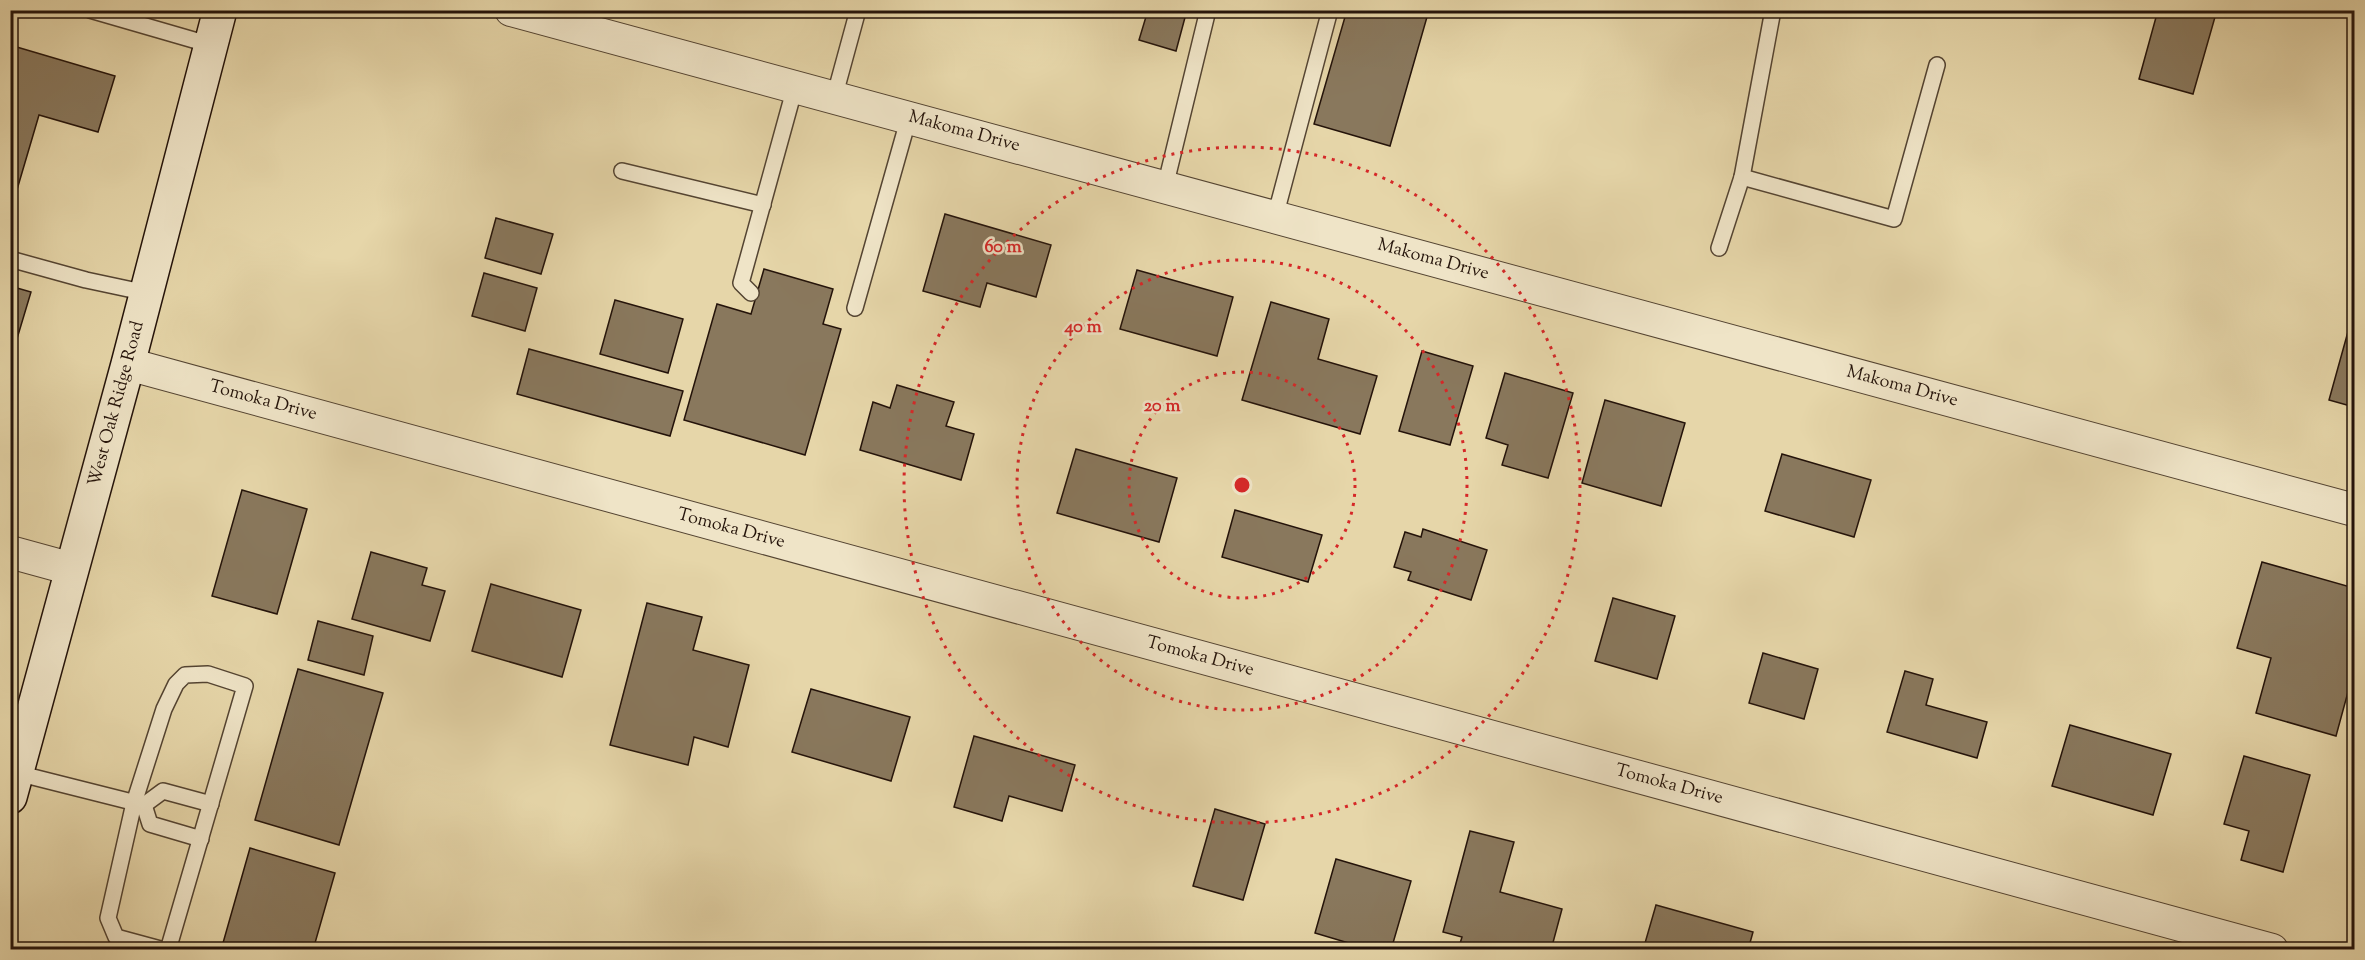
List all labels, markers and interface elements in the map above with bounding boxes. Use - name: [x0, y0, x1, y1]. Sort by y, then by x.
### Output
- street label: Makoma Drive: [905, 105, 1023, 159]
- street label: Makoma Drive: [1374, 233, 1492, 287]
- text: 60 m: [984, 235, 1022, 261]
- text: 40 m: [1063, 315, 1102, 341]
- street label: West Oak Ridge Road: [82, 318, 152, 490]
- street label: Makoma Drive: [1843, 360, 1961, 414]
- street label: Tomoka Drive: [206, 374, 320, 428]
- text: 20 m: [1144, 394, 1180, 420]
- centre of rings: [1232, 475, 1252, 495]
- street label: Tomoka Drive: [674, 502, 788, 556]
- street label: Tomoka Drive: [1143, 630, 1257, 684]
- street label: Tomoka Drive: [1612, 758, 1726, 812]

